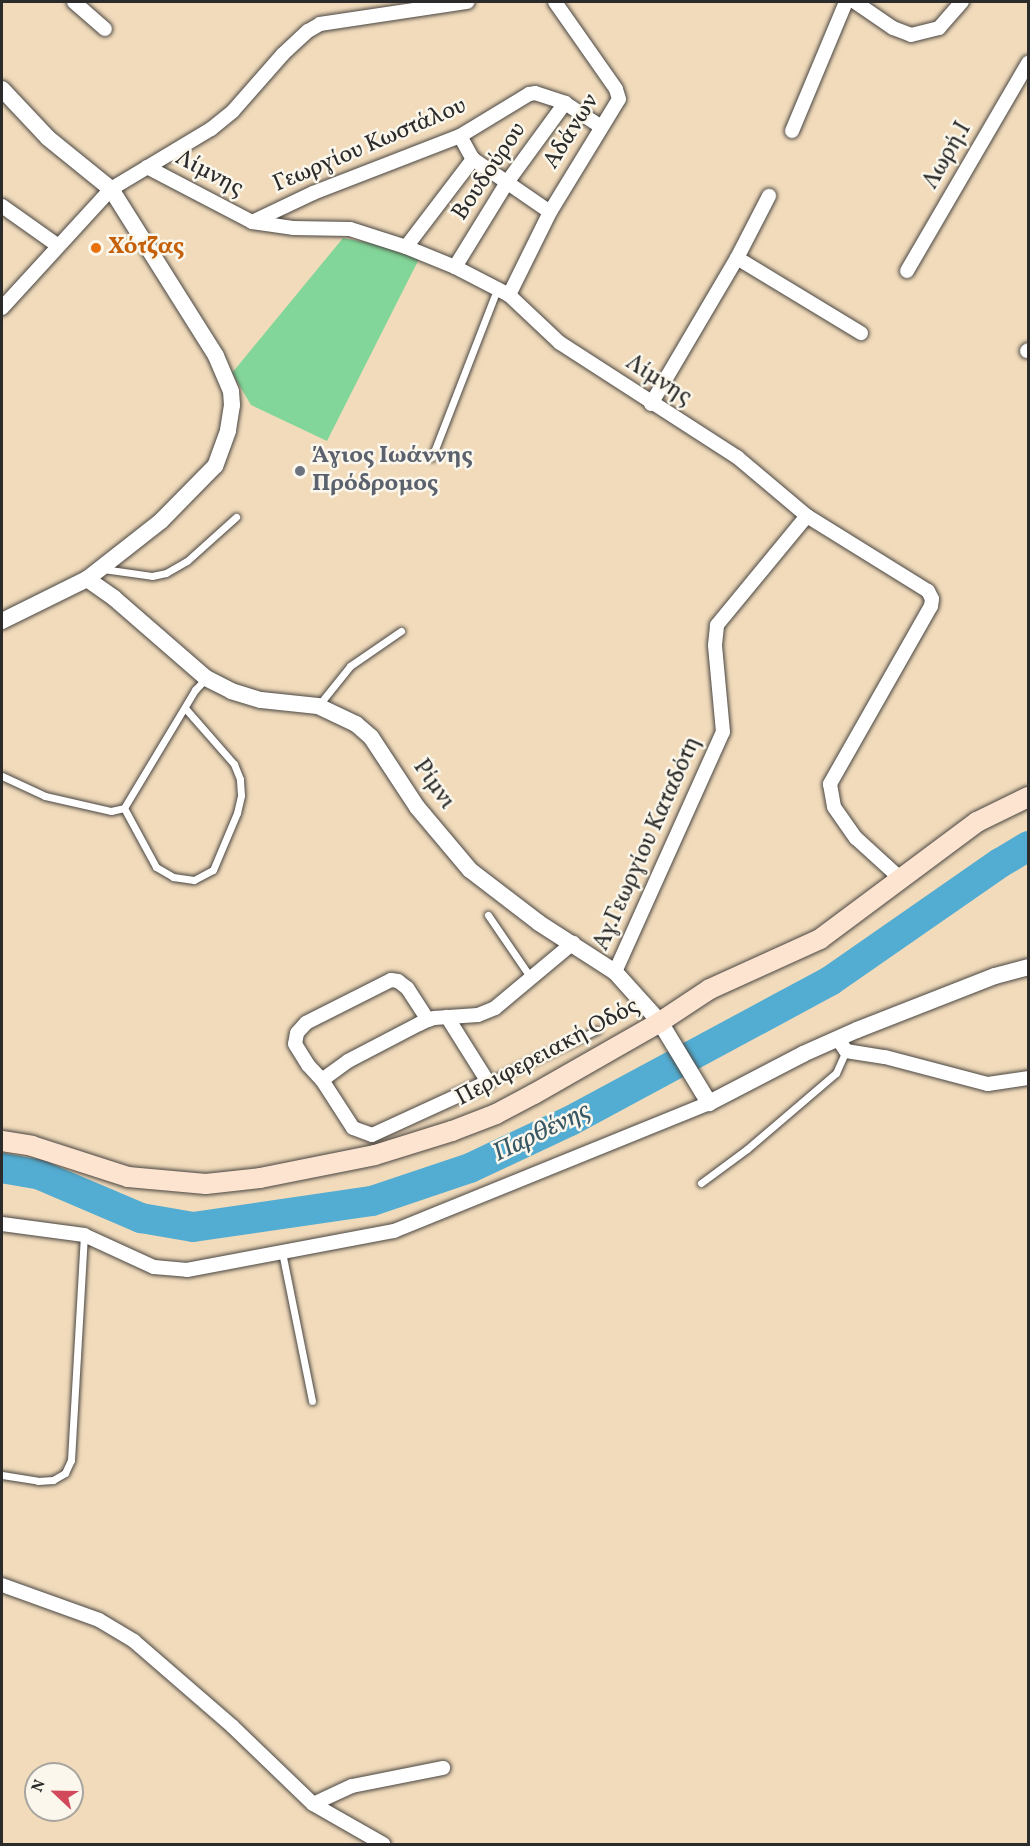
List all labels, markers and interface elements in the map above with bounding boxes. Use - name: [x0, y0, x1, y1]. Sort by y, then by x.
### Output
- street label: Αδάνων: [538, 89, 606, 175]
- street label: Γεωργίου Κωστάλου: [269, 92, 471, 200]
- street label: Βουδούρου: [447, 117, 533, 227]
- street label: Λωρή.Ι: [917, 117, 979, 195]
- street label: Λίμνης: [170, 144, 248, 204]
- place label: Χότζας: [108, 234, 184, 262]
- marker: Χότζας: [89, 241, 103, 255]
- street label: Λίμνης: [620, 349, 696, 413]
- place label: Άγιος Ιωάννης Πρόδρομος: [312, 443, 473, 499]
- marker: Άγιος Ιωάννης Πρόδρομος: [293, 464, 307, 478]
- street label: Αγ.Γεωργίου Καταδότη: [588, 733, 708, 955]
- street label: Ρίμνι: [406, 754, 460, 816]
- street label: Περιφερειακή Οδός: [451, 993, 645, 1113]
- water label: Παρθένης: [488, 1096, 596, 1170]
- north arrow: [24, 1762, 84, 1822]
- text: N: [27, 1776, 52, 1796]

